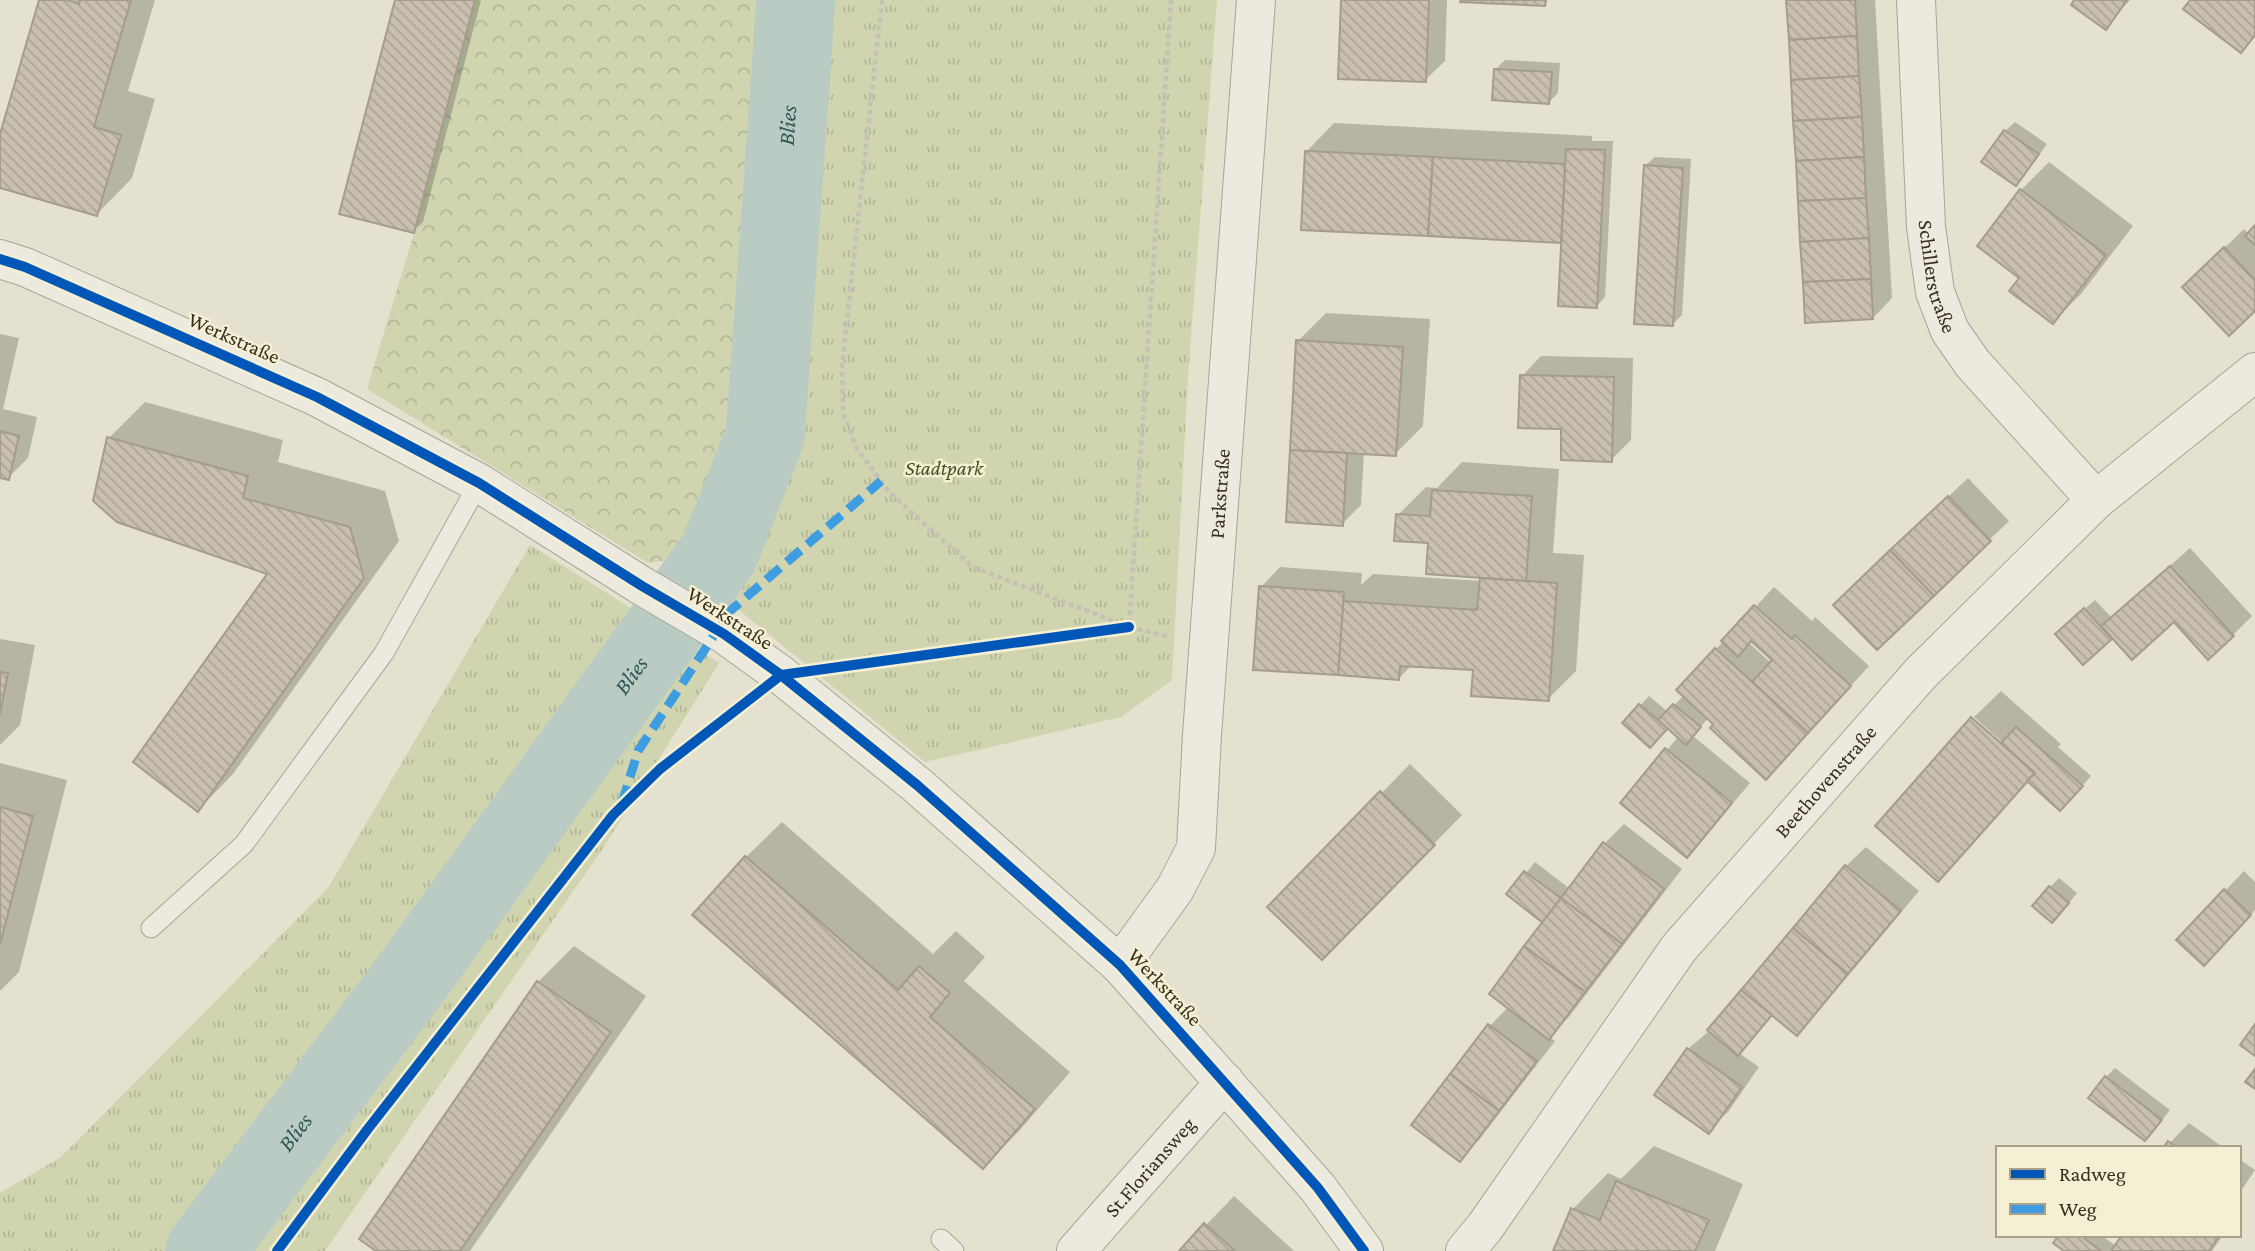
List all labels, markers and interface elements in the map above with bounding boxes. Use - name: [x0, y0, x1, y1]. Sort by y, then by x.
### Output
- water label: Blies: [773, 103, 802, 146]
- street label: Schillerstraße: [1914, 219, 1962, 336]
- street label: Werkstraße: [184, 307, 284, 369]
- street label: Parkstraße: [1204, 448, 1235, 540]
- park label: Stadtpark: [905, 456, 984, 480]
- street label: Werkstraße: [682, 581, 778, 655]
- water label: Blies: [608, 651, 653, 699]
- street label: Beethovenstraße: [1770, 720, 1881, 842]
- street label: Werkstraße: [1123, 943, 1207, 1031]
- water label: Blies: [272, 1108, 318, 1156]
- street label: St.Floriansweg: [1100, 1112, 1200, 1222]
- legend: [1996, 1146, 2241, 1237]
- text: Radweg: [2059, 1162, 2126, 1186]
- text: Weg: [2059, 1197, 2097, 1221]

